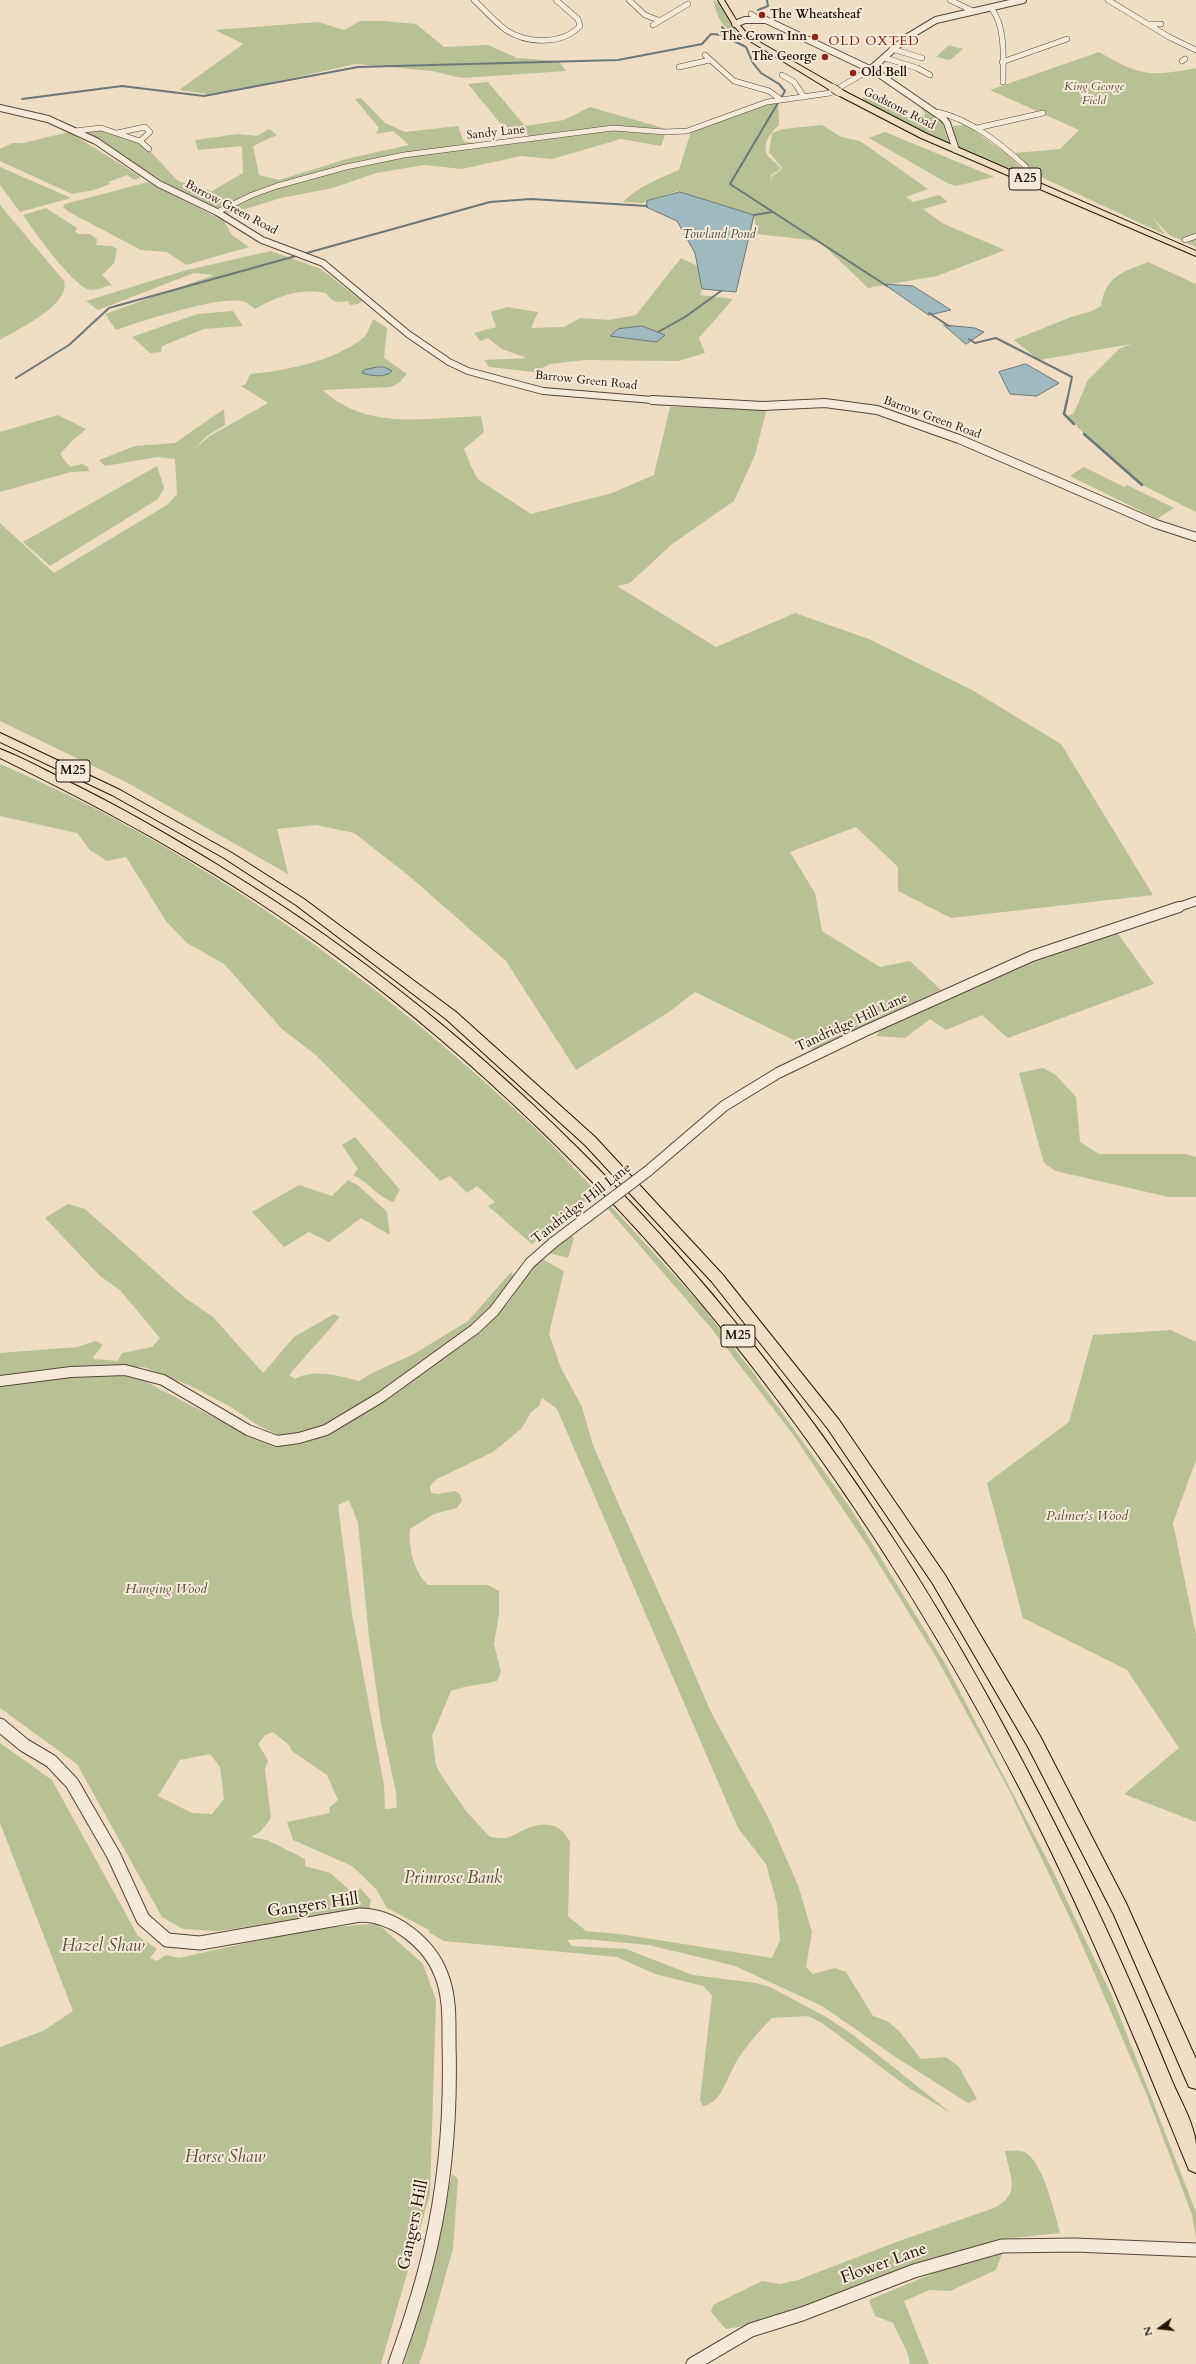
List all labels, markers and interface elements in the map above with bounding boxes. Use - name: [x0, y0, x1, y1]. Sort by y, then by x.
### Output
- place label: The Wheatsheaf: [770, 8, 860, 22]
- marker: The Wheatsheaf: [757, 10, 767, 20]
- place label: The Crown Inn: [720, 30, 807, 44]
- marker: The Crown Inn: [810, 32, 820, 42]
- district label: OLD OXTED: [828, 34, 920, 50]
- place label: The George: [751, 50, 817, 64]
- marker: The George: [820, 52, 830, 62]
- place label: Old Bell: [861, 66, 907, 80]
- marker: Old Bell: [848, 68, 858, 78]
- park label: King George Field: [1064, 80, 1124, 108]
- street label: Godstone Road: [861, 85, 937, 133]
- street label: Sandy Lane: [466, 123, 526, 143]
- road number: A25: [1009, 168, 1041, 190]
- street label: Barrow Green Road: [182, 178, 280, 238]
- water label: Towland Pond: [682, 227, 756, 243]
- street label: Barrow Green Road: [534, 368, 638, 394]
- street label: Barrow Green Road: [881, 394, 983, 442]
- road number: M25: [56, 760, 90, 782]
- street label: Tandridge Hill Lane: [793, 990, 911, 1056]
- street label: Tandridge Hill Lane: [529, 1160, 635, 1248]
- road number: M25: [721, 1325, 755, 1347]
- park label: Palmer's Wood: [1046, 1509, 1128, 1525]
- park label: Hanging Wood: [125, 1582, 207, 1598]
- park label: Primrose Bank: [404, 1869, 502, 1889]
- street label: Gangers Hill: [266, 1890, 360, 1922]
- park label: Hazel Shaw: [61, 1937, 145, 1957]
- park label: Horse Shaw: [185, 2148, 265, 2168]
- street label: Gangers Hill: [394, 2178, 434, 2272]
- street label: Flower Lane: [838, 2239, 930, 2289]
- north arrow: [1140, 2308, 1180, 2348]
- text: N: [1139, 2325, 1156, 2338]

